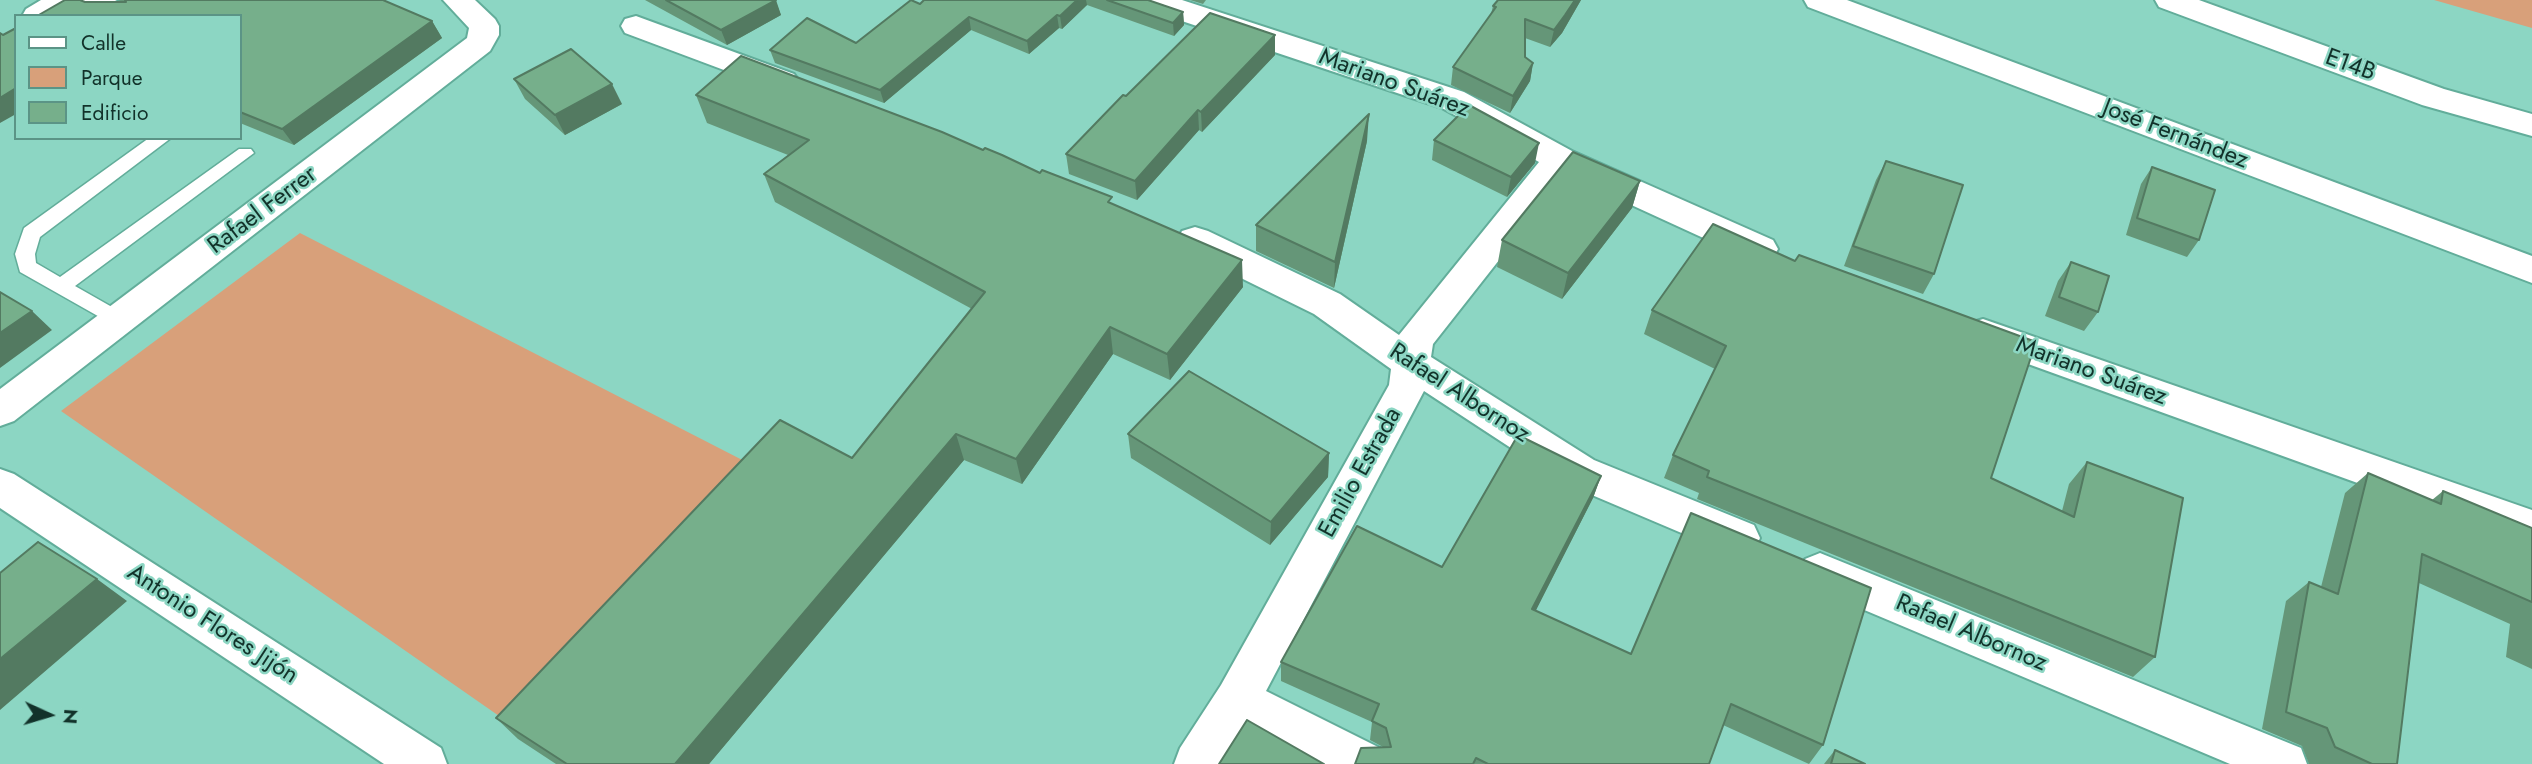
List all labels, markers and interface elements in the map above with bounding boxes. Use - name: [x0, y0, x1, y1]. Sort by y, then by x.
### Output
- legend: [14, 14, 242, 140]
- text: Calle: [81, 28, 126, 58]
- street label: Mariano Suárez: [1315, 43, 1473, 125]
- street label: E14B: [2321, 44, 2379, 88]
- text: Parque: [81, 63, 143, 93]
- street label: José Fernández: [2098, 94, 2252, 176]
- text: Edificio: [81, 98, 148, 128]
- street label: Rafael Ferrer: [203, 161, 323, 261]
- street label: Mariano Suárez: [2012, 331, 2170, 413]
- street label: Rafael Albornoz: [1384, 338, 1534, 450]
- street label: Emilio Estrada: [1314, 403, 1408, 543]
- street label: Antonio Flores Jijón: [121, 559, 303, 691]
- street label: Rafael Albornoz: [1891, 589, 2051, 679]
- north arrow: [14, 680, 84, 750]
- text: N: [56, 708, 84, 725]

